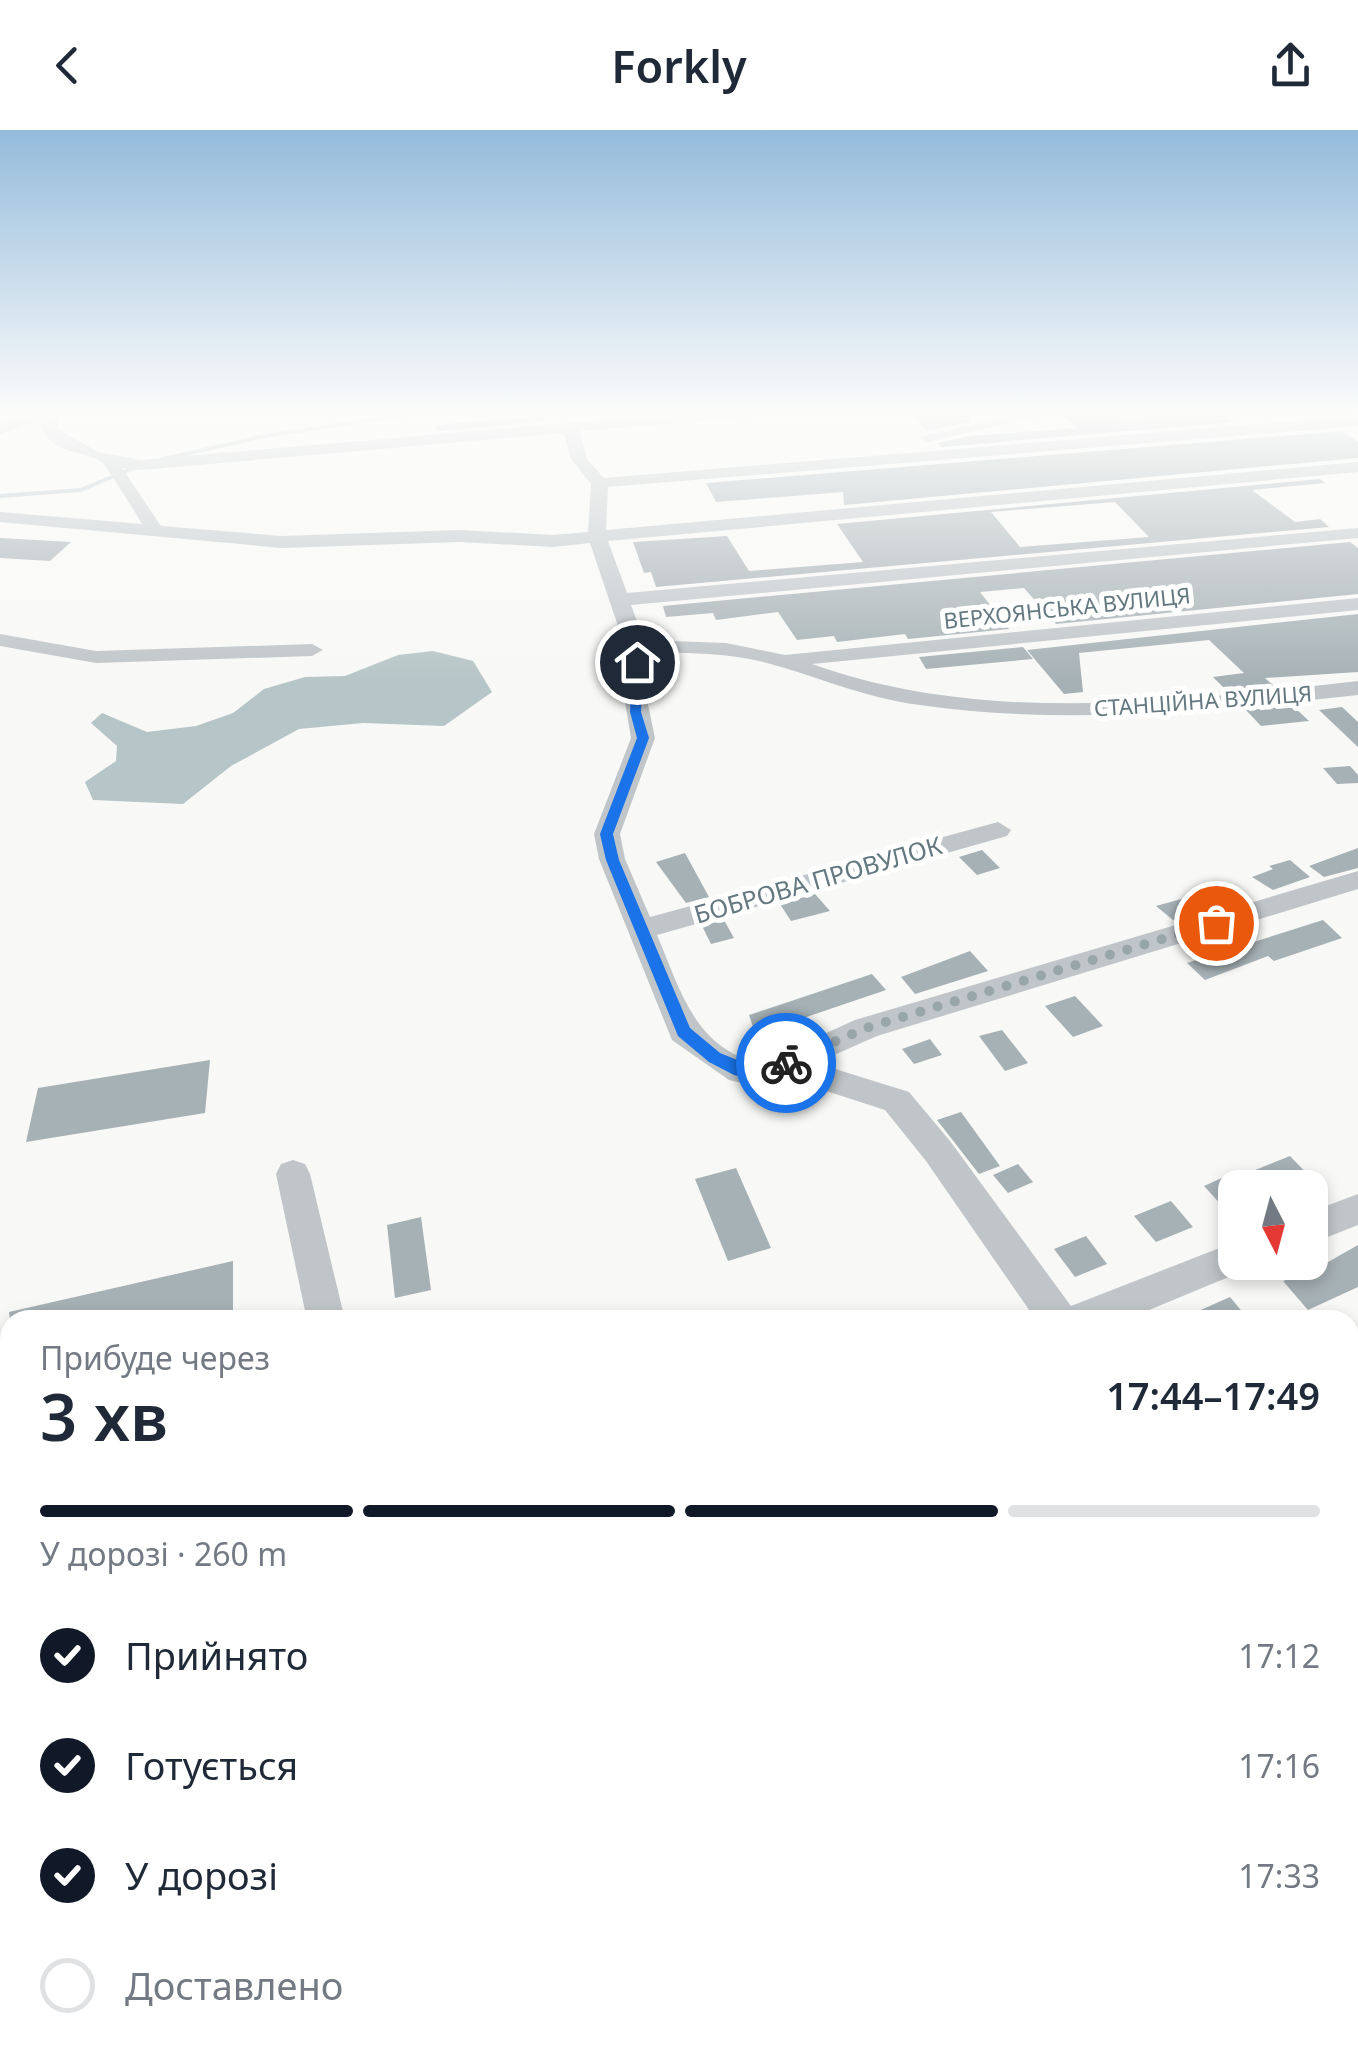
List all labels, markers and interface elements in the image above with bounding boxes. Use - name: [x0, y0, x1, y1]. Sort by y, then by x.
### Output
- text: Forkly: [611, 35, 747, 96]
- icon: back: [40, 38, 95, 93]
- icon: share: [1263, 38, 1318, 93]
- street label: ВЕРХОЯНСЬКА ВУЛИЦЯ: [942, 579, 1192, 635]
- pin: [595, 620, 680, 705]
- icon: home: [610, 635, 665, 690]
- street label: СТАНЦІЙНА ВУЛИЦЯ: [1093, 677, 1313, 723]
- street label: БОБРОВА ПРОВУЛОК: [690, 827, 946, 931]
- pin: [1174, 881, 1259, 966]
- icon: bag: [1189, 896, 1244, 951]
- courier: [736, 1013, 836, 1113]
- icon: bike: [759, 1036, 814, 1091]
- north arrow: [1218, 1170, 1328, 1280]
- map controls: [1218, 1170, 1328, 1280]
- text: Прибуде через: [40, 1336, 270, 1379]
- text: 17:44–17:49: [1106, 1369, 1320, 1421]
- text: 3 хв: [40, 1372, 168, 1460]
- text: У дорозі · 260 m: [40, 1532, 287, 1575]
- icon: check: [40, 1628, 95, 1683]
- text: Прийнято: [125, 1629, 308, 1681]
- text: 17:12: [1238, 1634, 1320, 1677]
- icon: check: [40, 1738, 95, 1793]
- text: Готується: [125, 1739, 298, 1791]
- text: 17:16: [1238, 1744, 1320, 1787]
- icon: check: [40, 1848, 95, 1903]
- text: У дорозі: [125, 1849, 278, 1901]
- text: 17:33: [1238, 1854, 1320, 1897]
- text: Доставлено: [125, 1959, 343, 2011]

